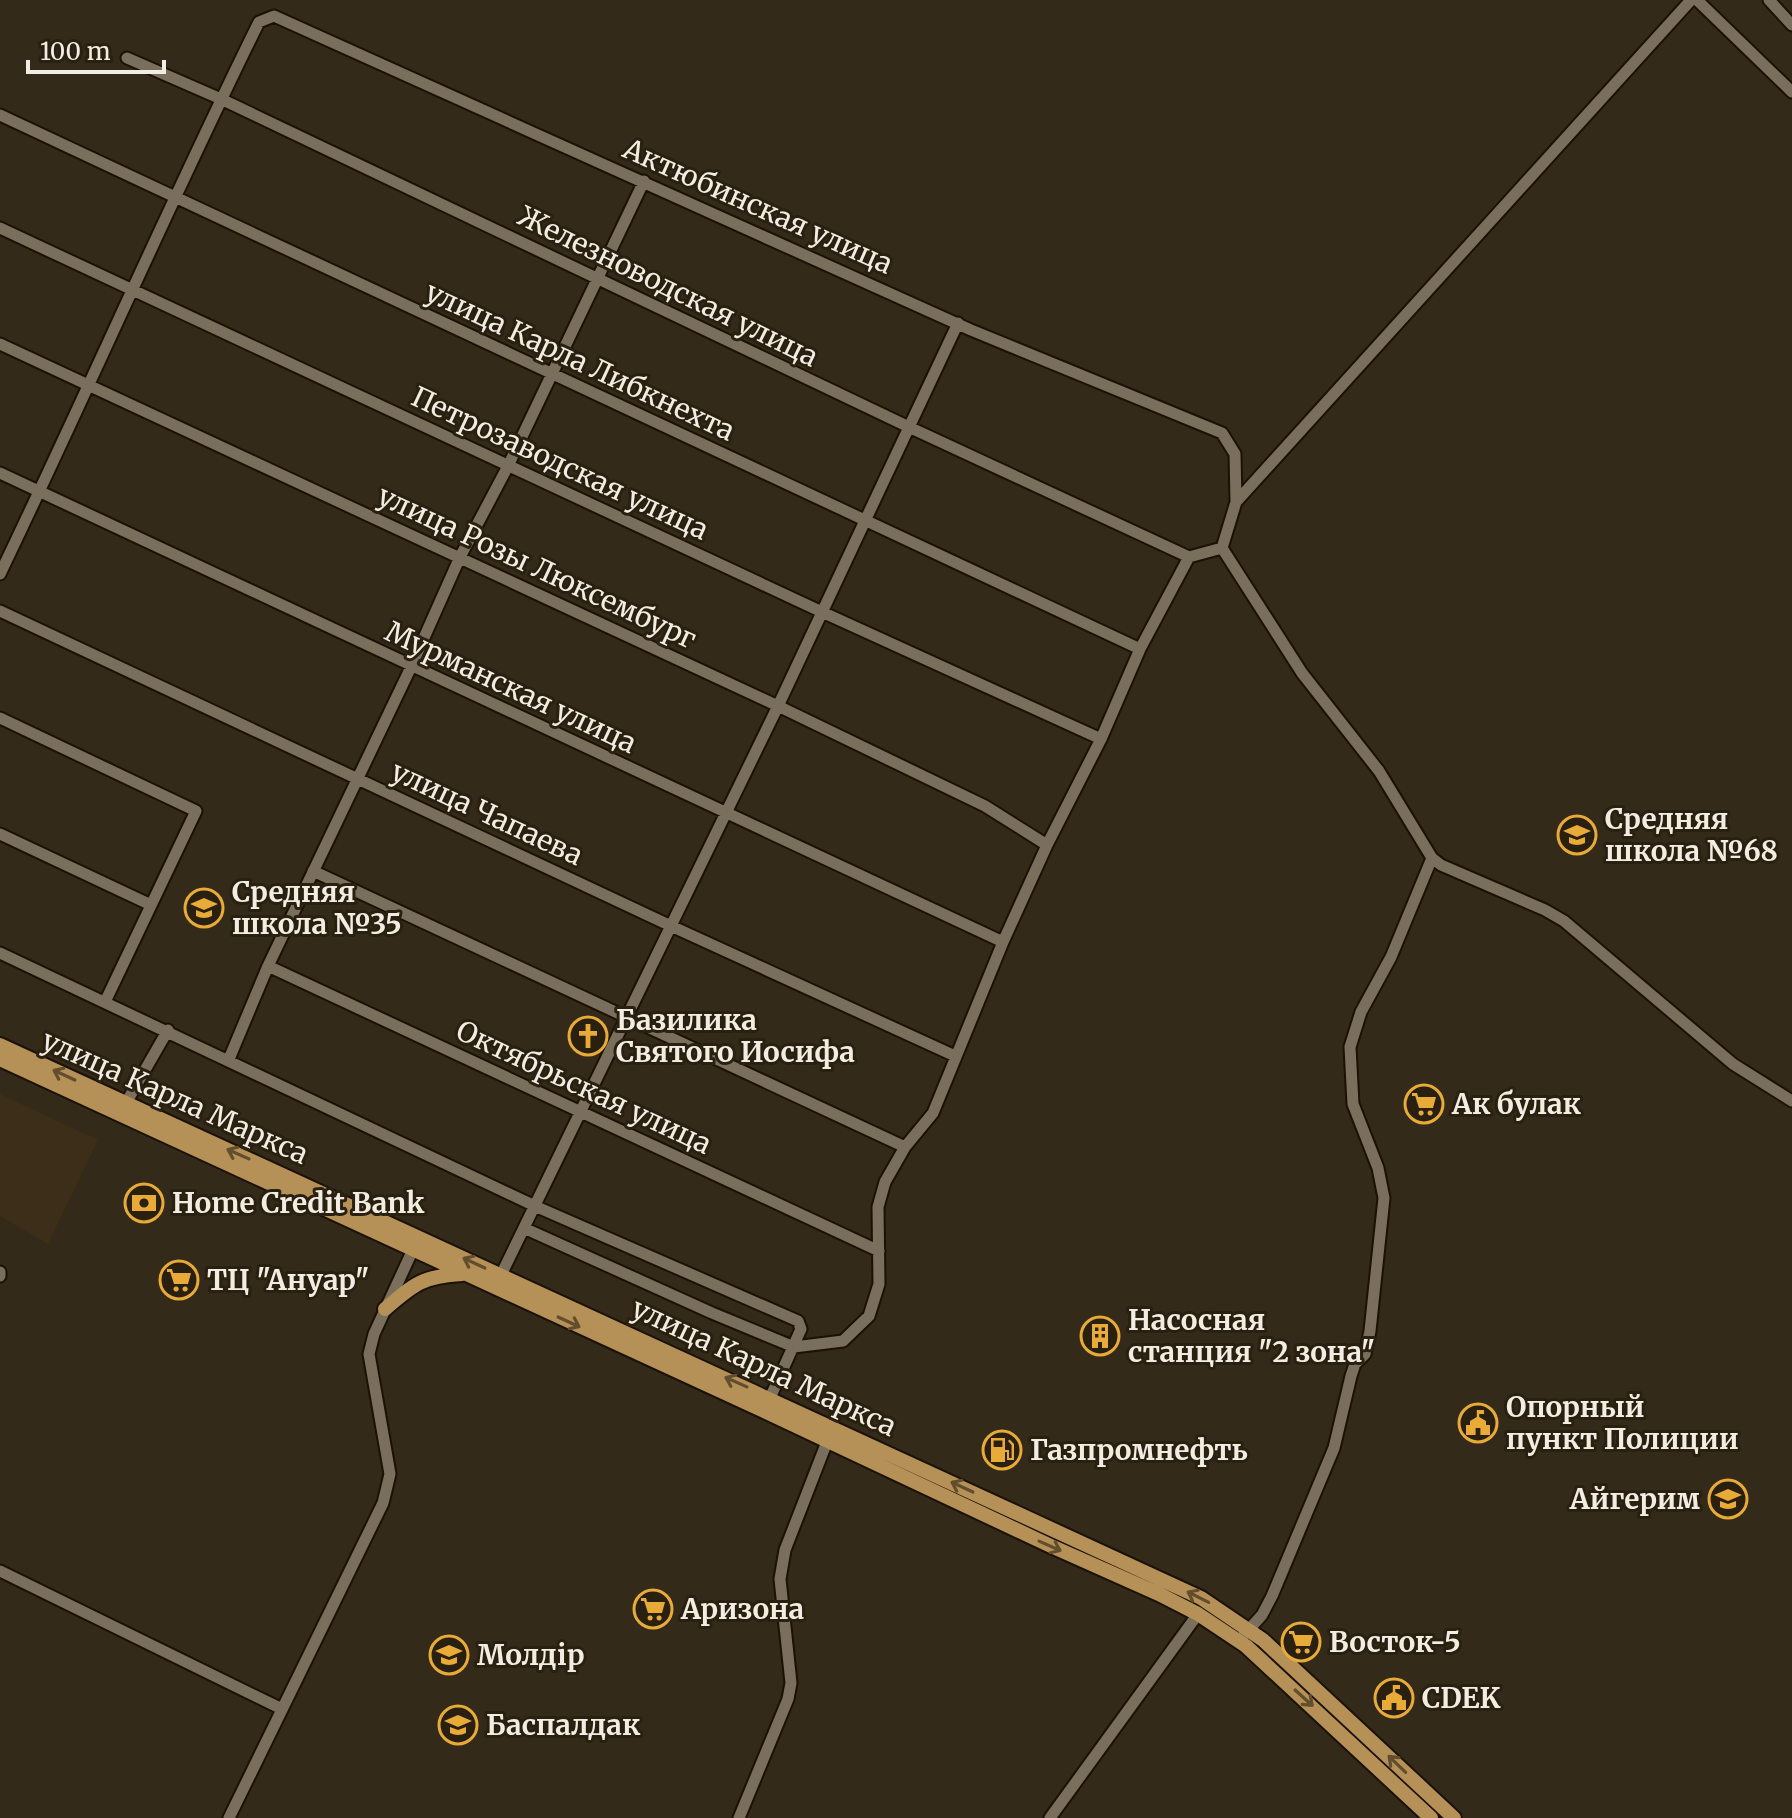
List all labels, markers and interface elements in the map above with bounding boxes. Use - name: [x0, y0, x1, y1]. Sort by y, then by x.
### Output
- scale bar: [28, 24, 164, 74]
- text: 100 m: [40, 36, 111, 67]
- street label: Актюбинская улица: [617, 130, 898, 282]
- street label: Железноводская улица: [512, 198, 824, 374]
- street label: улица Карла Либкнехта: [420, 273, 740, 449]
- street label: Петрозаводская улица: [406, 378, 714, 548]
- street label: улица Розы Люксембург: [372, 477, 702, 657]
- street label: Мурманская улица: [380, 613, 642, 761]
- street label: улица Чапаева: [385, 753, 589, 873]
- place label: Средняя школа №68: [1605, 801, 1778, 869]
- school or university icon: Средняя школа №68: [1556, 814, 1598, 856]
- place label: Средняя школа №35: [232, 874, 402, 942]
- school or university icon: Средняя школа №35: [183, 887, 225, 929]
- place label: Базилика Святого Иосифа: [616, 1002, 855, 1070]
- street label: Октябрьская улица: [451, 1012, 717, 1162]
- church icon: Базилика Святого Иосифа: [567, 1015, 609, 1057]
- street label: улица Карла Маркса: [36, 1022, 314, 1172]
- one-way arrow: [52, 1067, 76, 1082]
- supermarket icon: Ак булак: [1403, 1083, 1445, 1125]
- place label: Ак булак: [1451, 1086, 1582, 1122]
- one-way arrow: [226, 1146, 250, 1161]
- bank icon: Home Credit Bank: [123, 1182, 165, 1224]
- place label: Home Credit Bank: [172, 1185, 425, 1221]
- one-way arrow: [463, 1255, 487, 1270]
- supermarket icon: ТЦ "Ануар": [158, 1259, 200, 1301]
- place label: ТЦ "Ануар": [207, 1262, 369, 1298]
- street label: улица Карла Маркса: [626, 1290, 902, 1444]
- place label: Насосная станция "2 зона": [1128, 1302, 1375, 1370]
- one-way arrow: [556, 1315, 580, 1330]
- building icon: Насосная станция "2 зона": [1079, 1315, 1121, 1357]
- one-way arrow: [724, 1374, 748, 1389]
- place label: Опорный пункт Полиции: [1506, 1389, 1739, 1457]
- public building icon: Опорный пункт Полиции: [1457, 1402, 1499, 1444]
- fuel station icon: Газпромнефть: [981, 1429, 1023, 1471]
- place label: Газпромнефть: [1030, 1432, 1248, 1468]
- school or university icon: Айгерим: [1707, 1478, 1749, 1520]
- one-way arrow: [951, 1479, 975, 1494]
- place label: Айгерим: [1569, 1481, 1701, 1517]
- one-way arrow: [1037, 1539, 1061, 1554]
- supermarket icon: Аризона: [632, 1588, 674, 1630]
- one-way arrow: [1186, 1589, 1210, 1605]
- place label: Аризона: [680, 1591, 805, 1627]
- supermarket icon: Восток-5: [1280, 1621, 1322, 1663]
- place label: Восток-5: [1329, 1624, 1461, 1660]
- school or university icon: Молдiр: [428, 1634, 470, 1676]
- place label: Молдiр: [477, 1637, 585, 1673]
- public building icon: CDEK: [1373, 1677, 1415, 1719]
- place label: CDEK: [1422, 1680, 1500, 1716]
- one-way arrow: [1293, 1689, 1313, 1707]
- school or university icon: Баспалдак: [437, 1704, 479, 1746]
- place label: Баспалдак: [486, 1707, 641, 1743]
- one-way arrow: [1388, 1755, 1407, 1774]

